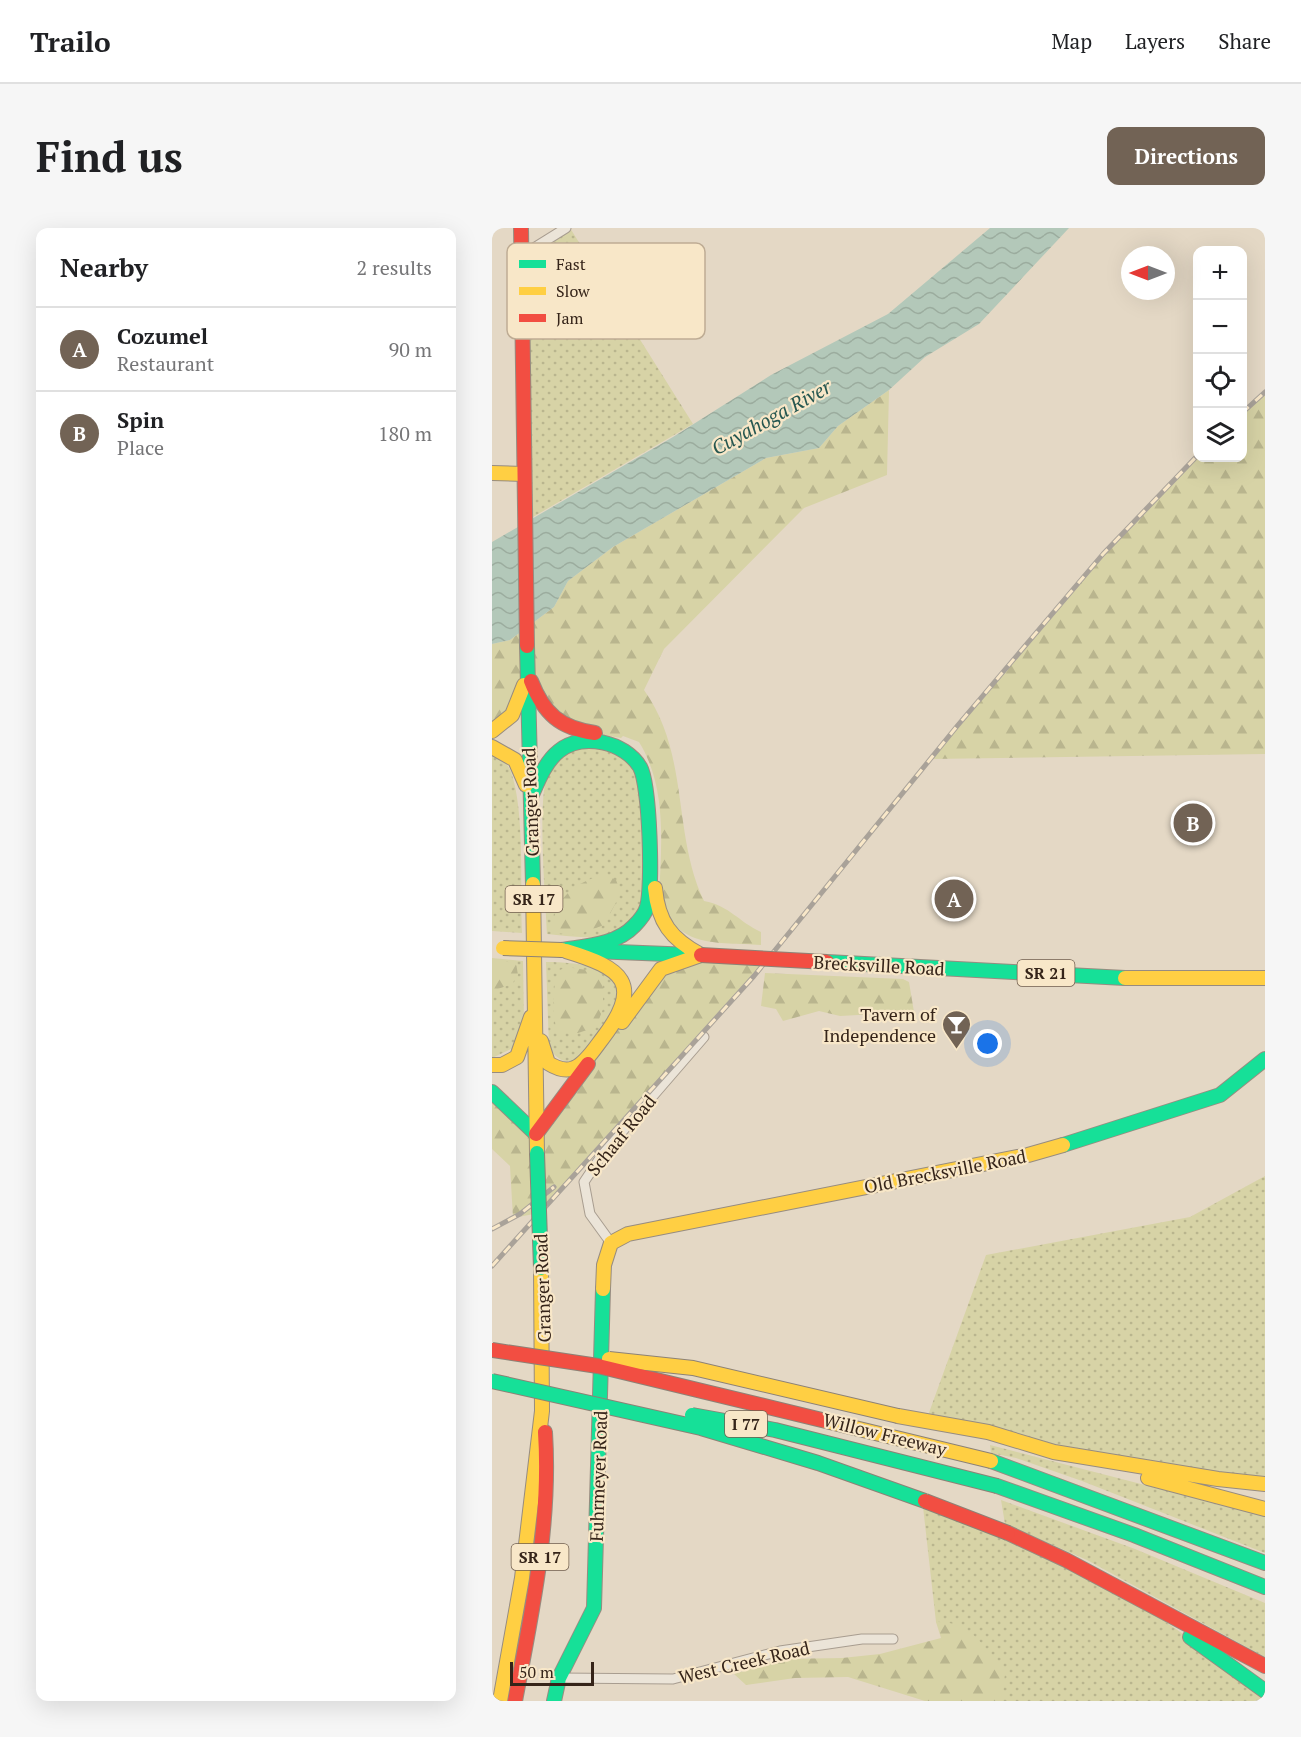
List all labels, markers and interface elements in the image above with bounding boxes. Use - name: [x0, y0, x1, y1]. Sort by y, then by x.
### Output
- text: Trailo: [30, 23, 111, 60]
- text: Map: [1051, 27, 1092, 55]
- text: Layers: [1125, 27, 1185, 55]
- text: Share: [1218, 27, 1271, 55]
- button: Directions: [1107, 127, 1265, 185]
- text: Find us: [36, 128, 183, 184]
- legend: [507, 243, 705, 339]
- north arrow: [1121, 246, 1175, 300]
- map controls: [1193, 246, 1247, 462]
- button: +: [1193, 246, 1247, 300]
- text: Nearby: [60, 250, 148, 284]
- text: Fast: [556, 253, 586, 275]
- text: 2 results: [357, 254, 432, 281]
- text: Slow: [556, 280, 590, 302]
- button: −: [1193, 300, 1247, 354]
- text: Jam: [556, 307, 584, 329]
- text: Cozumel: [117, 321, 208, 350]
- text: A: [72, 336, 87, 363]
- text: 90 m: [389, 336, 432, 363]
- text: Restaurant: [117, 350, 214, 377]
- button: locate: [1193, 354, 1247, 408]
- water label: Cuyahoga River: [706, 372, 837, 461]
- text: Spin: [117, 405, 164, 434]
- button: layers: [1193, 408, 1247, 462]
- text: B: [73, 420, 86, 447]
- text: 180 m: [378, 420, 432, 447]
- text: Place: [117, 434, 164, 461]
- street label: Granger Road: [516, 747, 544, 857]
- pin: B: [1174, 800, 1212, 846]
- pin: A: [934, 876, 974, 922]
- road number: SR 17: [506, 886, 562, 912]
- street label: Brecksville Road: [813, 950, 945, 980]
- road number: SR 21: [1018, 960, 1074, 986]
- place label: Tavern of Independence: [823, 1002, 938, 1047]
- bar icon: Tavern of Independence: [941, 1008, 973, 1050]
- your location: [973, 1029, 1002, 1058]
- street label: Schaaf Road: [581, 1090, 661, 1180]
- street label: Old Brecksville Road: [862, 1144, 1028, 1198]
- street label: Granger Road: [528, 1233, 556, 1343]
- street label: Willow Freeway: [821, 1407, 950, 1461]
- street label: Fuhrmeyer Road: [584, 1410, 612, 1542]
- road number: I 77: [725, 1411, 767, 1437]
- road number: SR 17: [512, 1544, 568, 1570]
- street label: West Creek Road: [676, 1635, 812, 1689]
- scale bar: [510, 1659, 594, 1686]
- text: 50 m: [519, 1661, 554, 1683]

